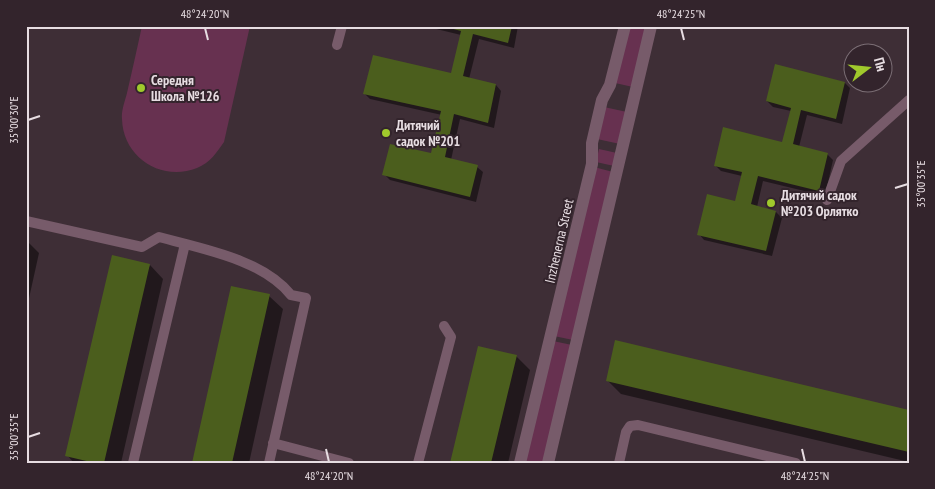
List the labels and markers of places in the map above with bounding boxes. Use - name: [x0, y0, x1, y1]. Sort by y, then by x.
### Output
- place label: Середня Школа №126: [151, 71, 220, 105]
- marker: Середня Школа №126: [135, 82, 147, 94]
- place label: Дитячий садок №201: [396, 116, 460, 150]
- marker: Дитячий садок №201: [380, 127, 392, 139]
- place label: Дитячий садок №203 Орлятко: [781, 186, 858, 220]
- marker: Дитячий садок №203 Орлятко: [765, 197, 777, 209]

